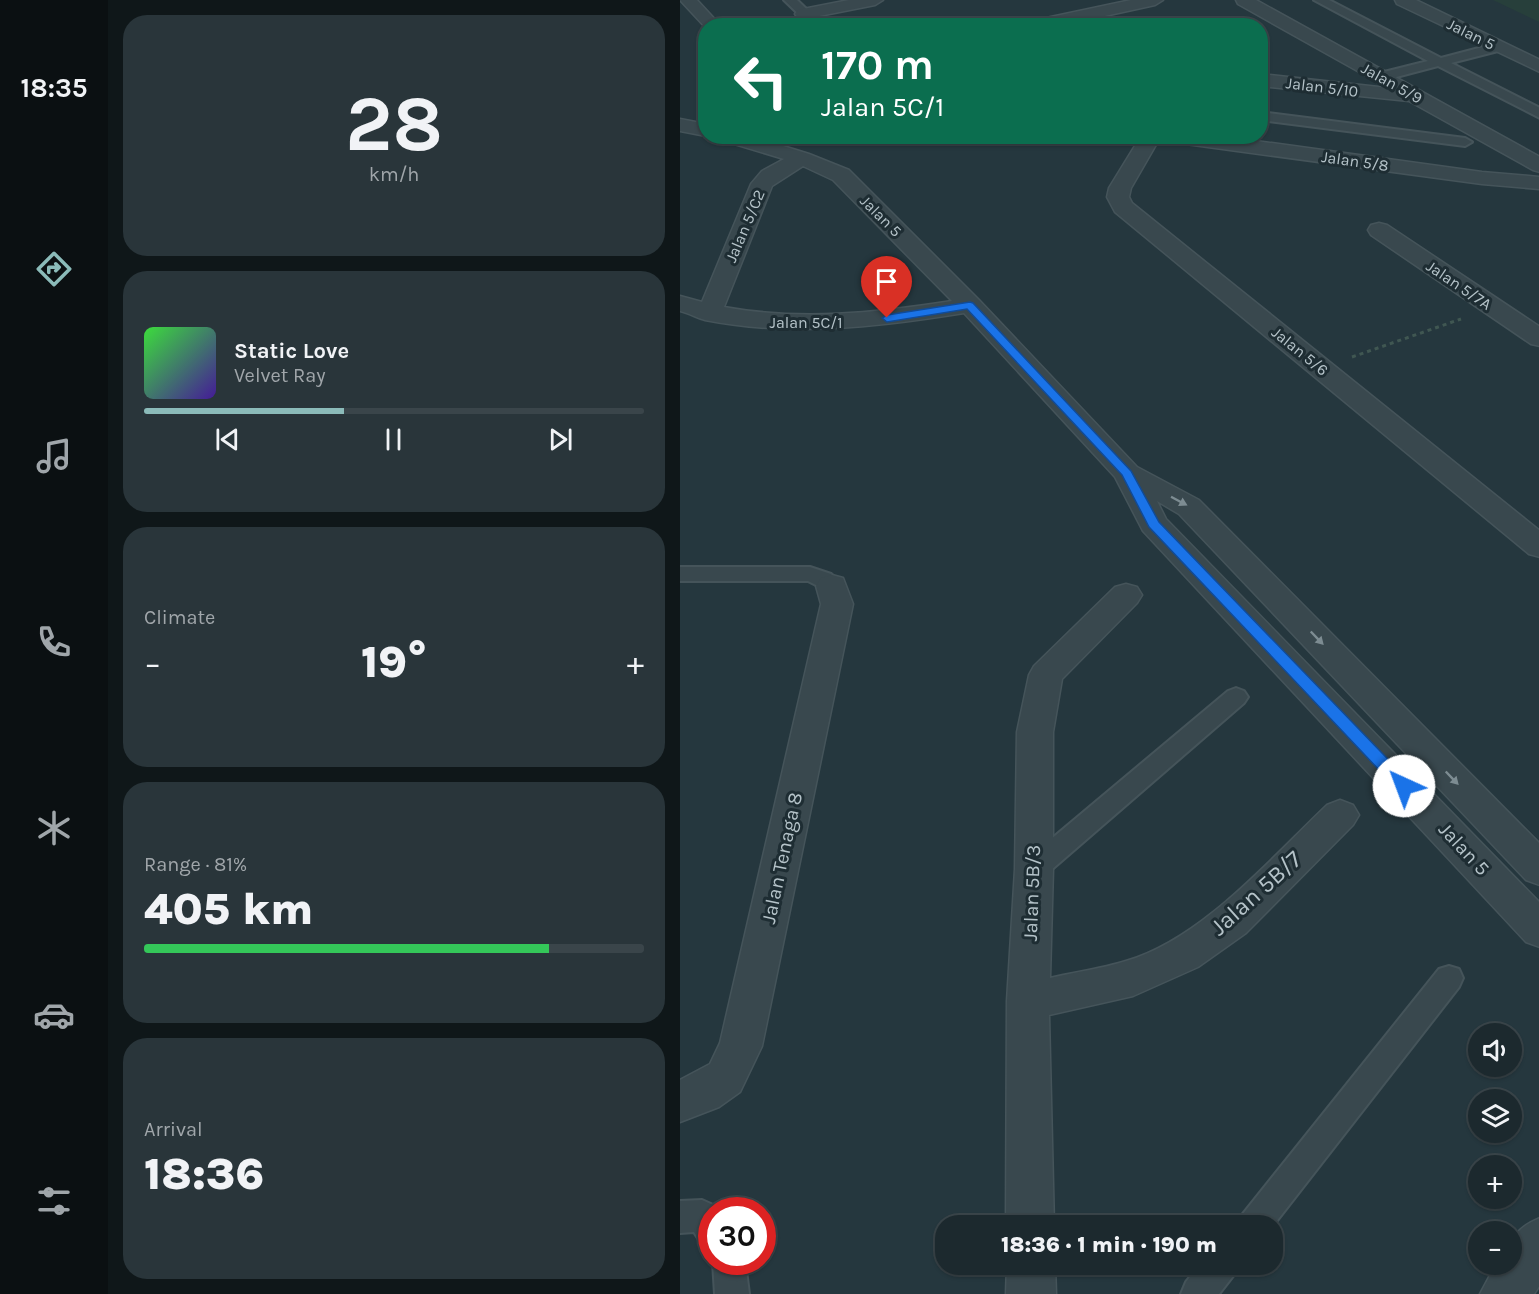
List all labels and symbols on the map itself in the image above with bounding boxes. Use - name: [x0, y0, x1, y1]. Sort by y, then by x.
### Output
- street label: Jalan 5: [1444, 14, 1498, 54]
- street label: Jalan 5/9: [1358, 58, 1426, 108]
- street label: Jalan 5/10: [1285, 73, 1359, 101]
- street label: Jalan 5/8: [1320, 147, 1390, 175]
- street label: Jalan 5/C2: [721, 187, 769, 265]
- street label: Jalan 5: [856, 191, 906, 241]
- pin: [861, 256, 912, 318]
- street label: Jalan 5/7A: [1423, 256, 1495, 314]
- street label: Jalan 5C/1: [769, 313, 843, 332]
- street label: Jalan 5/6: [1268, 323, 1332, 379]
- one-way arrow: [1170, 496, 1187, 506]
- one-way arrow: [1309, 631, 1323, 645]
- position arrow: [1372, 754, 1436, 818]
- one-way arrow: [1445, 771, 1459, 785]
- street label: Jalan Tenaga 8: [757, 790, 807, 926]
- street label: Jalan 5: [1434, 818, 1494, 880]
- street label: Jalan 5B/3: [1019, 844, 1045, 942]
- street label: Jalan 5B/7: [1205, 845, 1307, 941]
- speed limit sign: 30: [698, 1197, 776, 1275]

